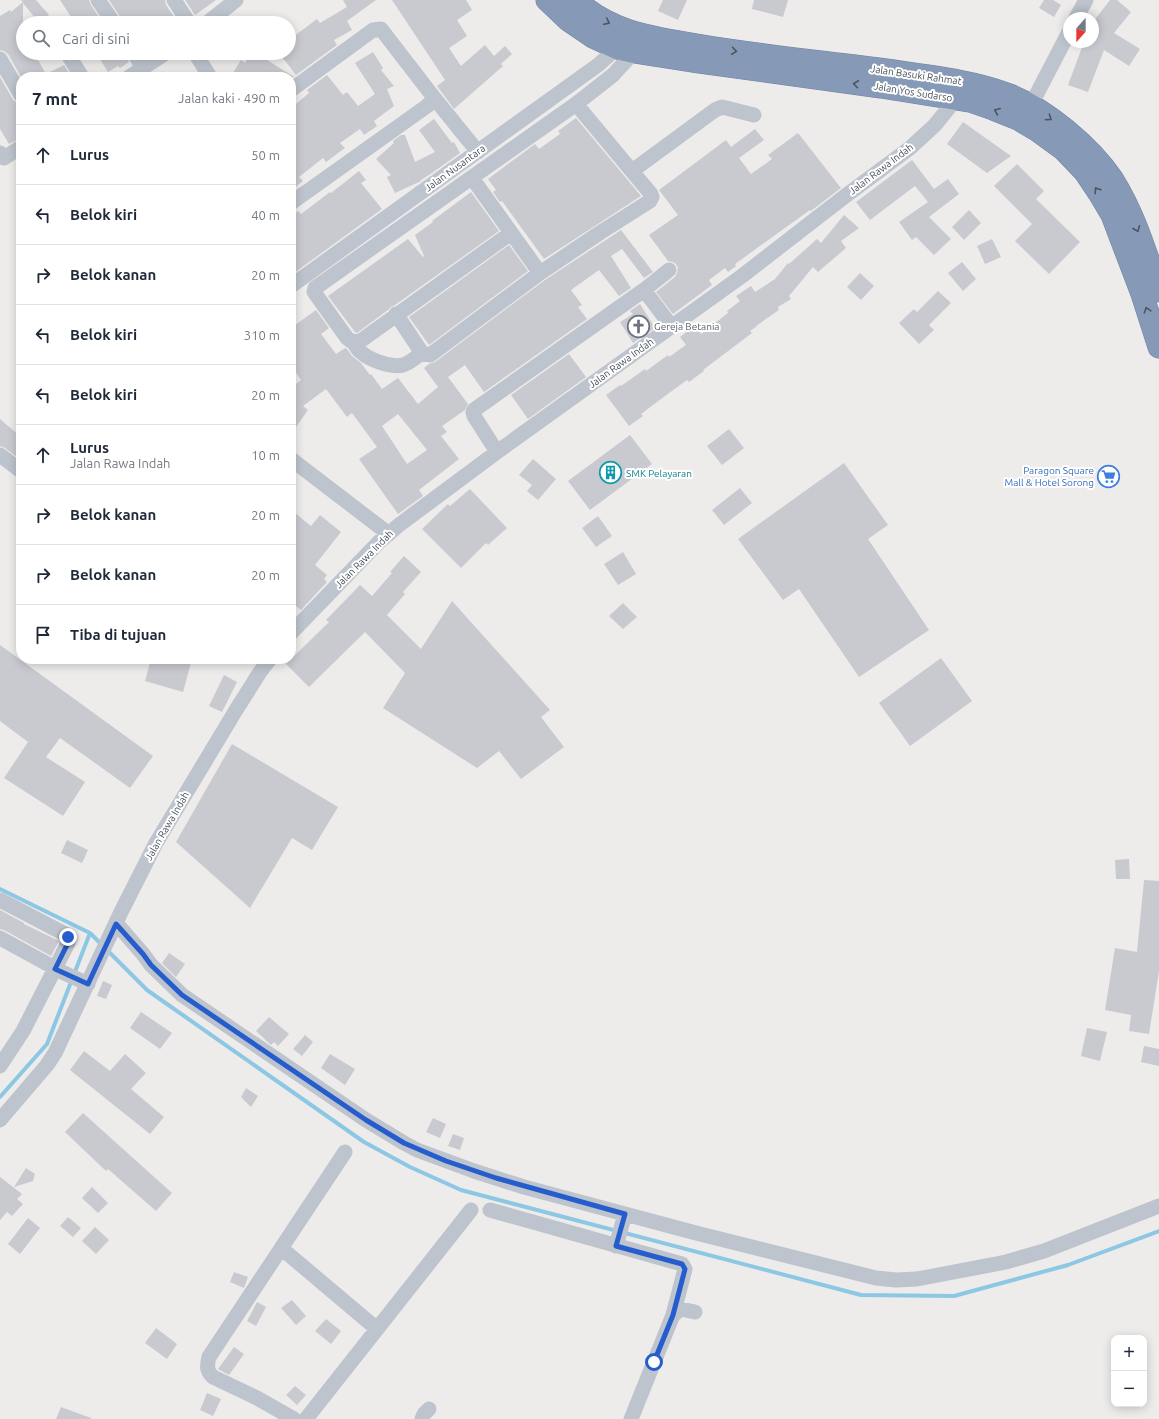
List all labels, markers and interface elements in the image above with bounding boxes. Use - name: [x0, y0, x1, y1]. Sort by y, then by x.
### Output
- north arrow: [1063, 12, 1099, 48]
- search box: [16, 16, 296, 60]
- one-way arrow: [603, 17, 611, 25]
- icon: search: [30, 27, 52, 49]
- text: Cari di sini: [62, 30, 130, 47]
- one-way arrow: [731, 46, 737, 55]
- street label: Jalan Basuki Rahmat: [870, 63, 962, 87]
- one-way arrow: [853, 80, 859, 89]
- street label: Jalan Yos Sudarso: [873, 80, 953, 104]
- text: 7 mnt: [32, 89, 78, 108]
- text: Jalan kaki · 490 m: [178, 91, 280, 105]
- one-way arrow: [994, 107, 1001, 115]
- one-way arrow: [1045, 113, 1052, 120]
- street label: Jalan Rawa Indah: [847, 141, 915, 197]
- street label: Jalan Nusantara: [423, 142, 487, 194]
- icon: ahead: [32, 144, 54, 166]
- text: Lurus: [70, 146, 109, 163]
- text: 50 m: [251, 148, 280, 162]
- one-way arrow: [1094, 187, 1102, 194]
- icon: left: [32, 204, 54, 226]
- text: Belok kiri: [70, 206, 137, 223]
- text: 40 m: [251, 208, 280, 222]
- one-way arrow: [1132, 225, 1140, 233]
- icon: right: [32, 264, 54, 286]
- text: Belok kanan: [70, 266, 156, 283]
- text: 20 m: [251, 268, 280, 282]
- one-way arrow: [1143, 306, 1152, 313]
- church icon: Gereja Betania: [625, 313, 651, 339]
- place label: Gereja Betania: [654, 321, 720, 332]
- icon: left: [32, 324, 54, 346]
- text: Belok kiri: [70, 326, 137, 343]
- text: 310 m: [244, 328, 280, 342]
- street label: Jalan Rawa Indah: [586, 336, 656, 390]
- icon: left: [32, 384, 54, 406]
- text: Belok kiri: [70, 386, 137, 403]
- text: 20 m: [251, 388, 280, 402]
- text: Lurus: [70, 439, 109, 456]
- icon: ahead: [32, 444, 54, 466]
- text: 10 m: [251, 448, 280, 462]
- text: Jalan Rawa Indah: [70, 456, 171, 470]
- building icon: SMK Pelayaran: [597, 460, 623, 486]
- supermarket icon: Paragon Square Mall & Hotel Sorong: [1096, 463, 1122, 489]
- place label: Paragon Square Mall & Hotel Sorong: [1004, 465, 1094, 488]
- place label: SMK Pelayaran: [626, 468, 692, 479]
- icon: right: [32, 504, 54, 526]
- text: Belok kanan: [70, 506, 156, 523]
- text: 20 m: [251, 508, 280, 522]
- street label: Jalan Rawa Indah: [333, 528, 395, 590]
- icon: right: [32, 564, 54, 586]
- text: Belok kanan: [70, 566, 156, 583]
- text: 20 m: [251, 568, 280, 582]
- icon: arrive: [32, 624, 54, 646]
- text: Tiba di tujuan: [70, 626, 166, 643]
- street label: Jalan Rawa Indah: [143, 790, 191, 862]
- route end: [59, 928, 77, 946]
- map controls: [1111, 1335, 1147, 1407]
- button: +: [1111, 1335, 1147, 1371]
- route start: [645, 1353, 663, 1371]
- button: −: [1111, 1371, 1147, 1407]

